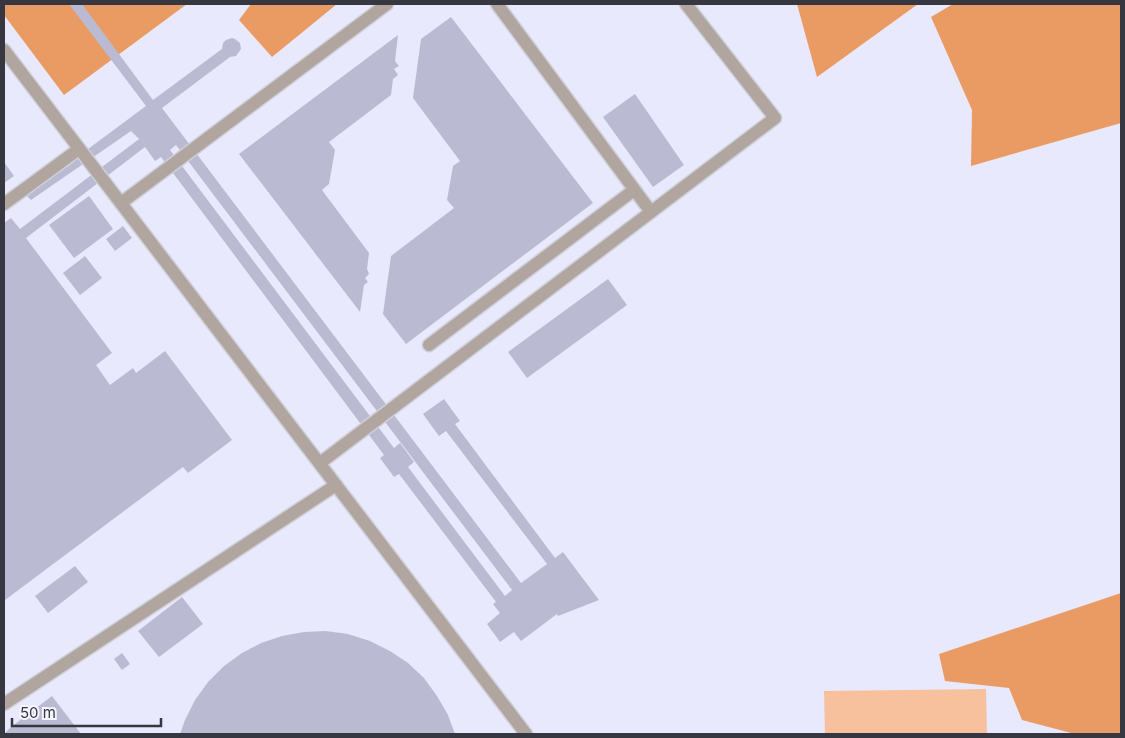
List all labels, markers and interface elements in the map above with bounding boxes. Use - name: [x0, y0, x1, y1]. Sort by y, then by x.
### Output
- scale bar: [12, 696, 161, 728]
- text: 50 m: [20, 703, 56, 722]

